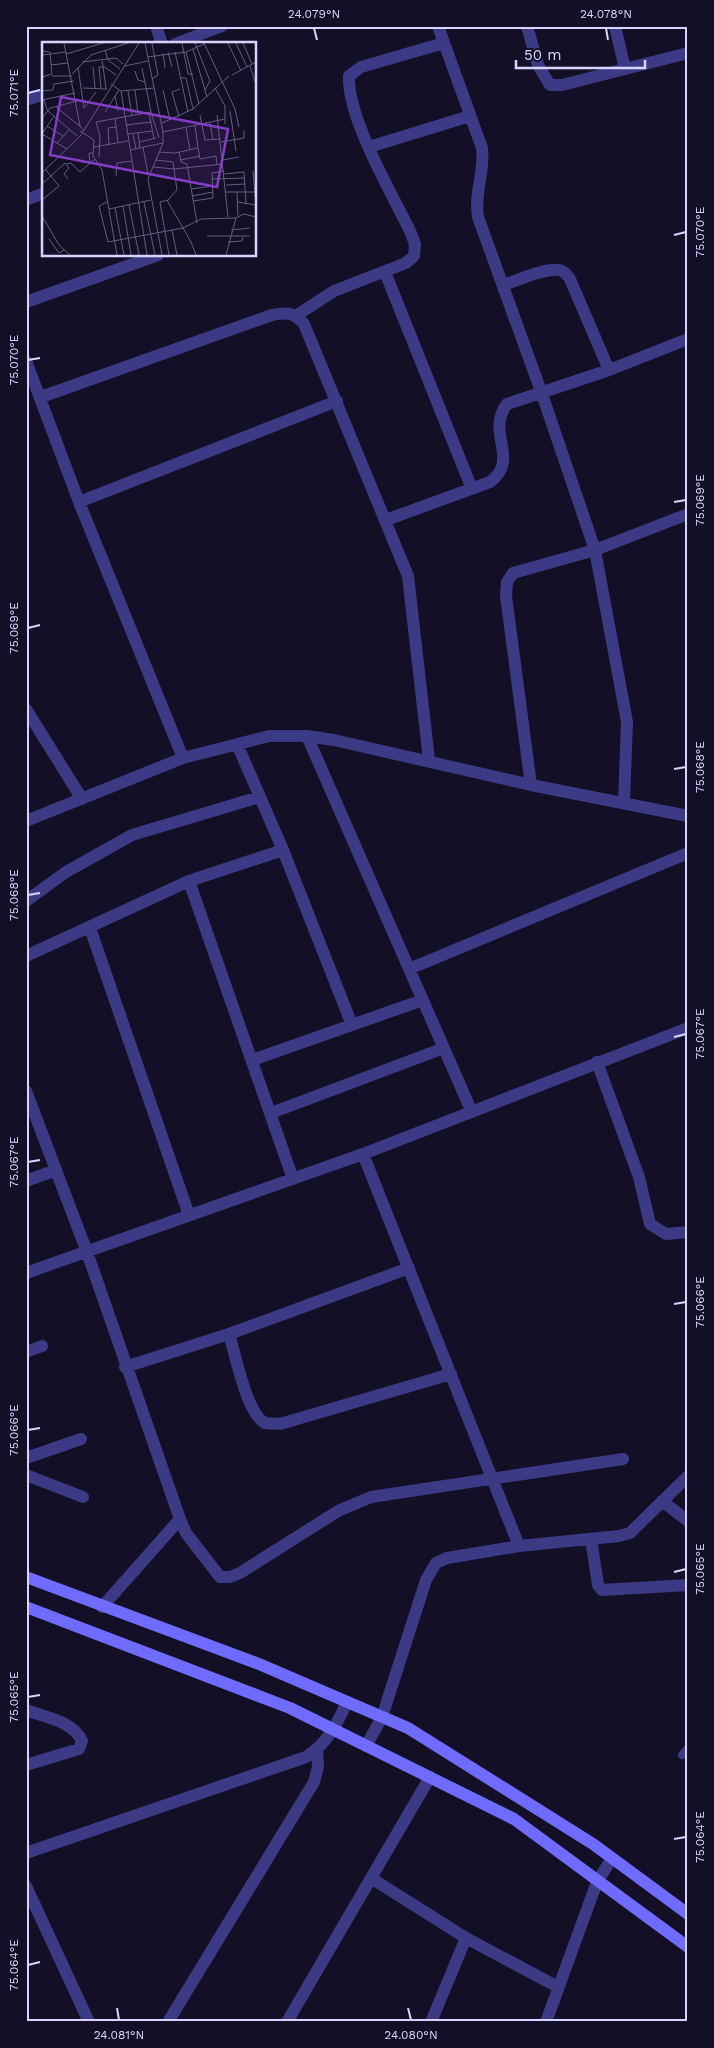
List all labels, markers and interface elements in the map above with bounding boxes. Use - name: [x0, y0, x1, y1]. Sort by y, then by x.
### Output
- text: 24.079°N: [288, 7, 340, 21]
- text: 24.078°N: [580, 7, 632, 21]
- scale bar: [516, 38, 645, 70]
- inset map: [42, 42, 256, 256]
- text: 50 m: [524, 46, 561, 64]
- text: 75.071°E: [7, 68, 21, 117]
- text: 75.070°E: [693, 206, 707, 257]
- text: 75.070°E: [7, 334, 21, 385]
- text: 75.069°E: [693, 474, 707, 526]
- text: 75.069°E: [7, 602, 21, 654]
- text: 75.068°E: [693, 741, 707, 793]
- text: 75.068°E: [7, 869, 21, 921]
- text: 75.067°E: [693, 1008, 707, 1060]
- text: 75.067°E: [7, 1136, 21, 1188]
- text: 75.066°E: [693, 1276, 707, 1328]
- text: 75.066°E: [7, 1404, 21, 1456]
- text: 75.065°E: [693, 1543, 707, 1595]
- text: 75.065°E: [7, 1671, 21, 1723]
- text: 75.064°E: [693, 1811, 707, 1863]
- text: 75.064°E: [7, 1939, 21, 1991]
- text: 24.081°N: [94, 2028, 144, 2042]
- text: 24.080°N: [384, 2028, 438, 2042]

